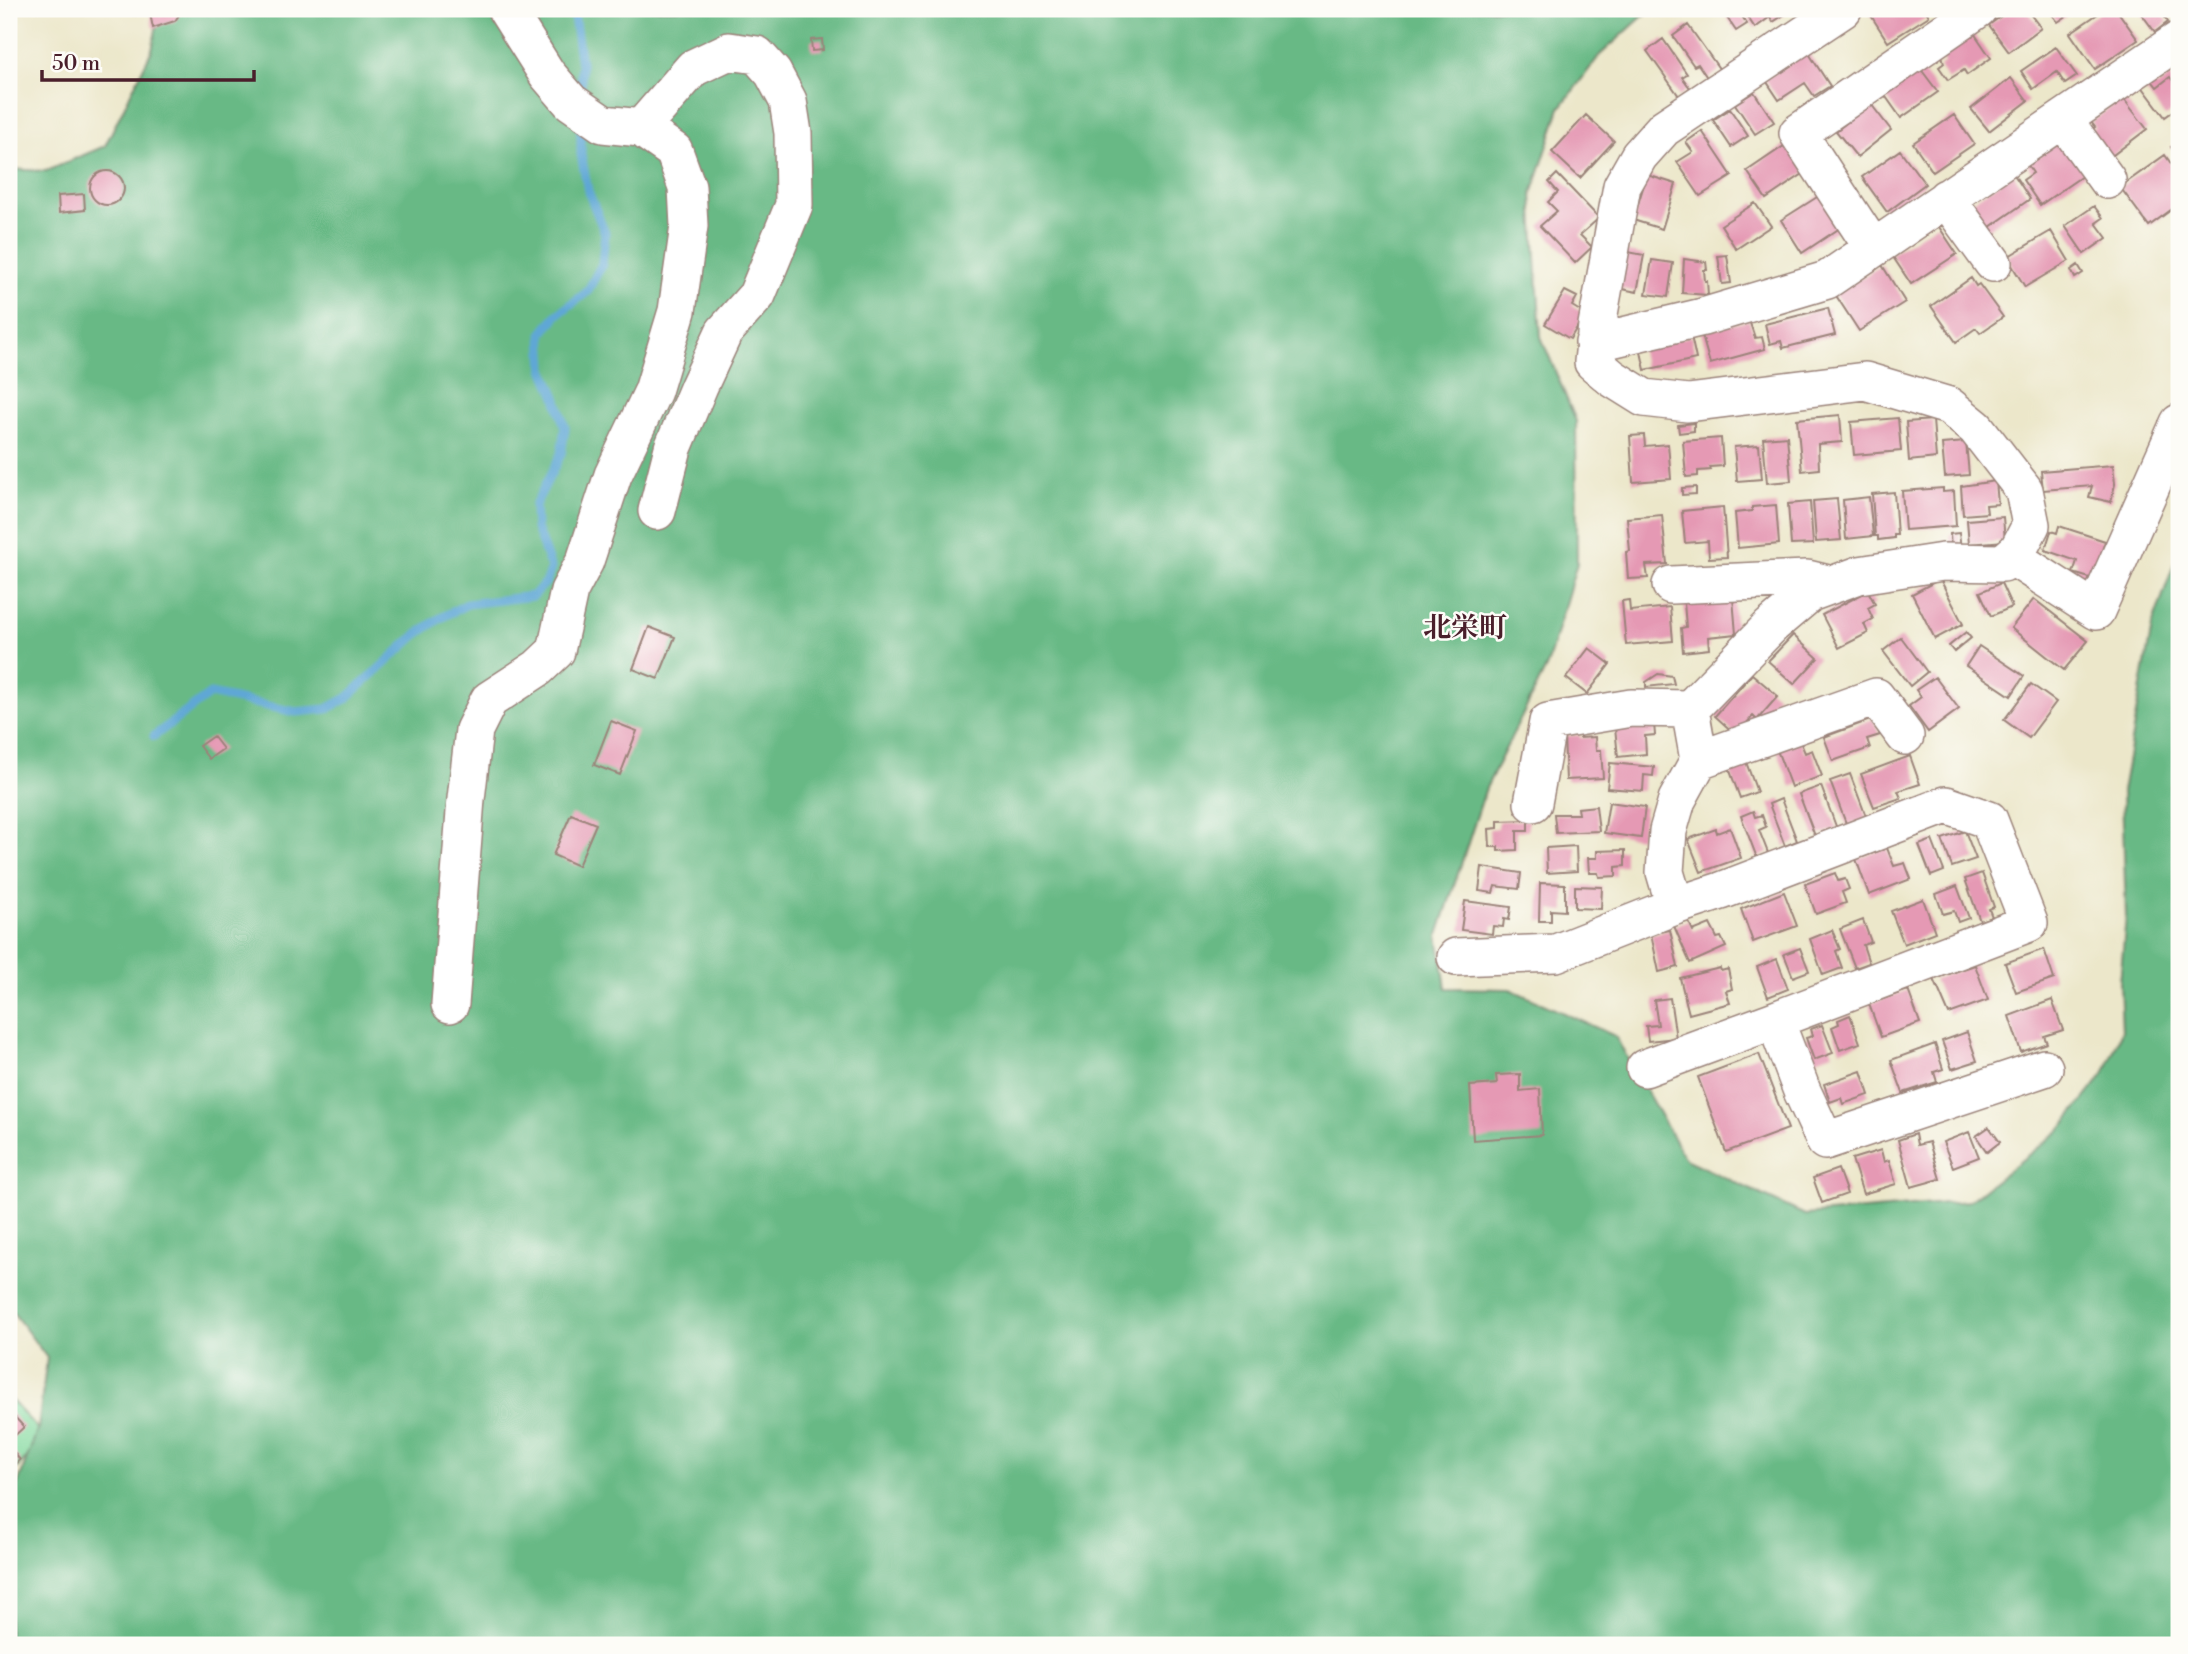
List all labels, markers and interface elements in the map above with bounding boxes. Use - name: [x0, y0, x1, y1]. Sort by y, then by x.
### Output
- scale bar: [42, 38, 254, 82]
- text: 50 m: [52, 51, 100, 77]
- district label: 北栄町: [1423, 611, 1507, 646]

